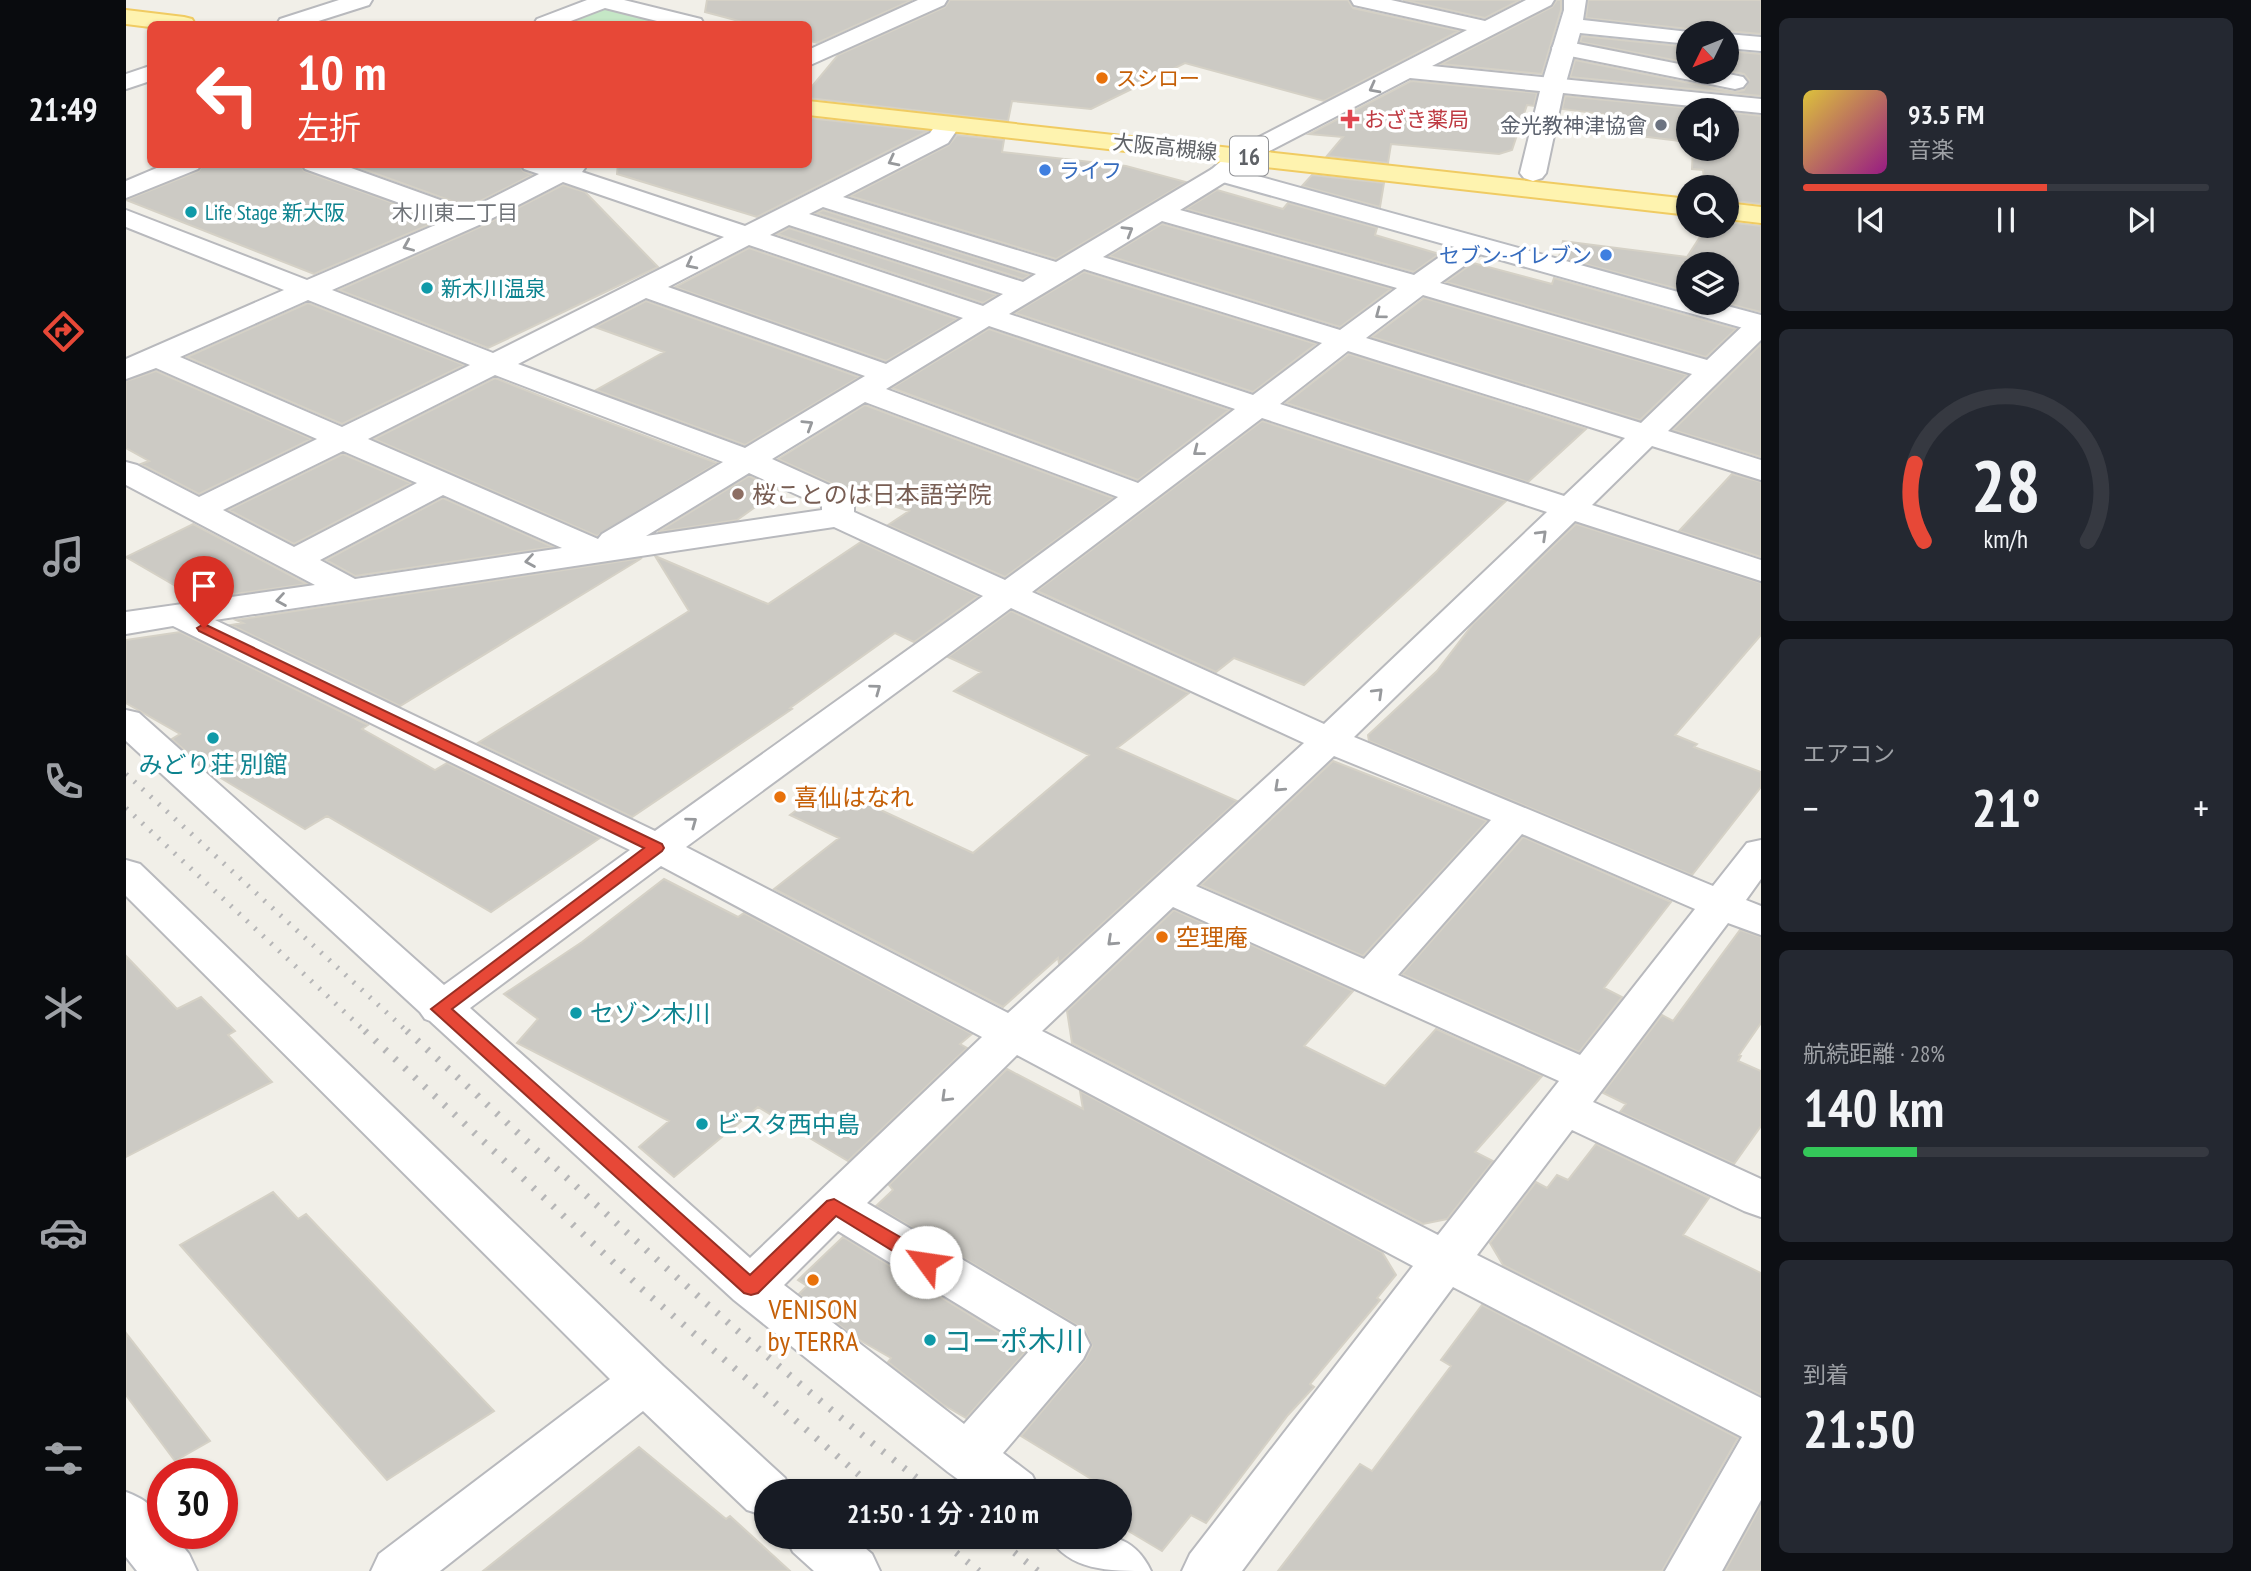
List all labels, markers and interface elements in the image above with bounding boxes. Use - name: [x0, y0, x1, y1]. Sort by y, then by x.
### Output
- north arrow: [1676, 21, 1740, 84]
- map controls: [1676, 21, 1739, 315]
- text: 10 m: [297, 40, 386, 104]
- icon: left: [182, 49, 273, 140]
- place label: スシロー: [1116, 65, 1200, 92]
- marker: スシロー: [1094, 70, 1110, 86]
- one-way arrow: [1369, 80, 1381, 94]
- text: 21:49: [28, 88, 98, 130]
- button: sound: [1676, 98, 1739, 161]
- text: 93.5 FM: [1908, 98, 1984, 131]
- text: 左折: [297, 106, 361, 148]
- place label: おざき薬局: [1364, 106, 1469, 133]
- marker: おざき薬局: [1342, 111, 1358, 127]
- place label: 金光教神津協會: [1500, 112, 1647, 139]
- marker: 金光教神津協會: [1653, 117, 1669, 133]
- street label: 大阪高槻線: [1111, 128, 1219, 166]
- text: 音楽: [1908, 135, 1954, 164]
- road number: 16: [1230, 136, 1268, 176]
- one-way arrow: [888, 152, 900, 166]
- place label: ライフ: [1059, 157, 1122, 184]
- marker: ライフ: [1037, 162, 1053, 178]
- button: search: [1676, 175, 1739, 238]
- place label: Life Stage 新大阪: [205, 199, 345, 226]
- district label: 木川東二丁目: [392, 199, 518, 226]
- icon: previous: [1852, 201, 1890, 239]
- icon: pause: [1987, 201, 2025, 239]
- icon: next: [2122, 201, 2160, 239]
- marker: Life Stage 新大阪: [183, 204, 199, 220]
- one-way arrow: [1121, 226, 1134, 239]
- one-way arrow: [403, 238, 415, 252]
- place label: セブン-イレブン: [1439, 242, 1592, 269]
- marker: セブン-イレブン: [1598, 247, 1614, 263]
- button: layers: [1676, 252, 1739, 315]
- one-way arrow: [685, 256, 698, 270]
- place label: 新木川温泉: [441, 275, 546, 302]
- marker: 新木川温泉: [419, 280, 435, 296]
- one-way arrow: [1375, 305, 1388, 318]
- icon: directions: [39, 307, 88, 356]
- one-way arrow: [801, 421, 814, 434]
- text: 28: [1971, 437, 2041, 531]
- one-way arrow: [1194, 442, 1206, 455]
- place label: 桜ことのは日本語学院: [752, 479, 992, 510]
- marker: 桜ことのは日本語学院: [730, 486, 746, 502]
- text: km/h: [1984, 523, 2028, 555]
- one-way arrow: [1534, 531, 1547, 544]
- icon: music: [39, 532, 88, 581]
- one-way arrow: [524, 553, 536, 568]
- pin: [174, 556, 234, 628]
- icon: arrive: [185, 567, 223, 605]
- one-way arrow: [275, 592, 287, 607]
- one-way arrow: [868, 684, 881, 697]
- one-way arrow: [1370, 688, 1383, 701]
- marker: みどり荘 別館: [205, 730, 221, 746]
- text: エアコン: [1803, 739, 1895, 768]
- place label: みどり荘 別館: [138, 749, 288, 780]
- icon: phone: [39, 757, 88, 806]
- text: 21°: [1972, 774, 2040, 841]
- one-way arrow: [1274, 778, 1287, 791]
- place label: 喜仙はなれ: [794, 782, 914, 813]
- text: −: [1803, 783, 1819, 832]
- text: +: [2193, 783, 2209, 832]
- marker: 喜仙はなれ: [772, 789, 788, 805]
- one-way arrow: [684, 817, 697, 830]
- place label: 空理庵: [1176, 922, 1248, 953]
- marker: 空理庵: [1154, 929, 1170, 945]
- one-way arrow: [1107, 933, 1120, 945]
- icon: climate: [39, 983, 88, 1032]
- place label: セゾン木川: [590, 998, 710, 1029]
- marker: セゾン木川: [568, 1005, 584, 1021]
- text: 航続距離 · 28%: [1803, 1039, 1945, 1068]
- text: 140 km: [1803, 1074, 1944, 1141]
- one-way arrow: [942, 1089, 954, 1101]
- place label: ビスタ西中島: [716, 1109, 860, 1140]
- marker: ビスタ西中島: [694, 1116, 710, 1132]
- icon: car: [39, 1208, 88, 1257]
- position arrow: [889, 1225, 963, 1299]
- marker: VENISON by TERRA: [805, 1272, 821, 1288]
- place label: VENISON by TERRA: [768, 1290, 859, 1359]
- place label: コーポ木川: [944, 1322, 1084, 1359]
- marker: コーポ木川: [922, 1332, 938, 1348]
- text: 到着: [1803, 1360, 1849, 1389]
- text: 21:50: [1803, 1395, 1915, 1462]
- icon: filters: [39, 1434, 88, 1483]
- speed limit sign: 30: [147, 1458, 238, 1549]
- text: 21:50 · 1 分 · 210 m: [847, 1497, 1039, 1530]

